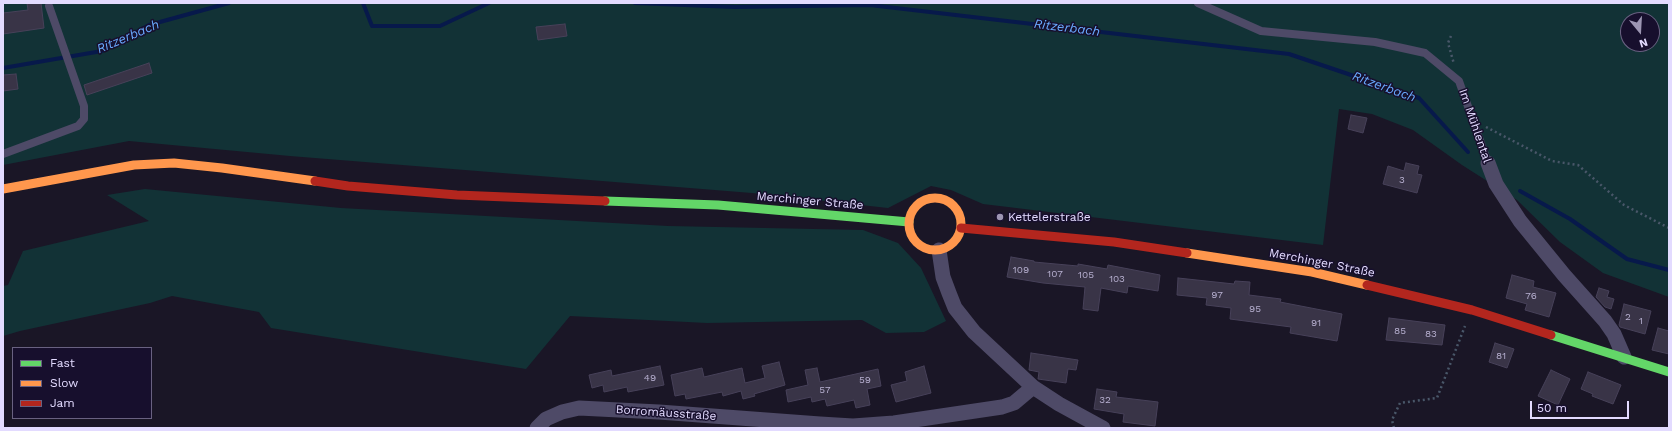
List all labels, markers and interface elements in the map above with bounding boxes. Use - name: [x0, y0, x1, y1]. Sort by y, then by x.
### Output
- north arrow: [1620, 12, 1660, 52]
- water label: Ritzerbach: [1033, 16, 1101, 40]
- water label: Ritzerbach: [94, 17, 162, 57]
- text: N: [1638, 35, 1649, 50]
- water label: Ritzerbach: [1350, 68, 1418, 106]
- street label: Im Mühlental: [1456, 87, 1494, 165]
- house number: 3: [1399, 174, 1405, 186]
- street label: Merchinger Straße: [756, 189, 864, 213]
- place label: Kettelerstraße: [1008, 210, 1091, 224]
- marker: Kettelerstraße: [995, 212, 1005, 222]
- street label: Merchinger Straße: [1268, 246, 1376, 280]
- house number: 109: [1013, 264, 1029, 276]
- house number: 107: [1047, 268, 1063, 280]
- house number: 105: [1078, 269, 1094, 281]
- house number: 103: [1109, 273, 1125, 285]
- house number: 97: [1211, 289, 1223, 301]
- house number: 76: [1525, 290, 1537, 302]
- house number: 95: [1249, 303, 1261, 315]
- house number: 2: [1625, 311, 1631, 323]
- house number: 1: [1639, 315, 1643, 327]
- house number: 91: [1311, 317, 1321, 329]
- house number: 85: [1394, 325, 1406, 337]
- house number: 83: [1425, 328, 1437, 340]
- legend: [12, 347, 152, 419]
- house number: 81: [1496, 350, 1506, 362]
- text: Fast: [50, 356, 75, 370]
- house number: 49: [644, 372, 656, 384]
- house number: 59: [859, 374, 871, 386]
- text: Slow: [50, 376, 78, 390]
- house number: 57: [819, 384, 831, 396]
- scale bar: [1532, 393, 1631, 419]
- house number: 32: [1099, 394, 1111, 406]
- text: Jam: [50, 396, 75, 410]
- text: 50 m: [1537, 401, 1567, 415]
- street label: Borromäusstraße: [615, 402, 717, 424]

